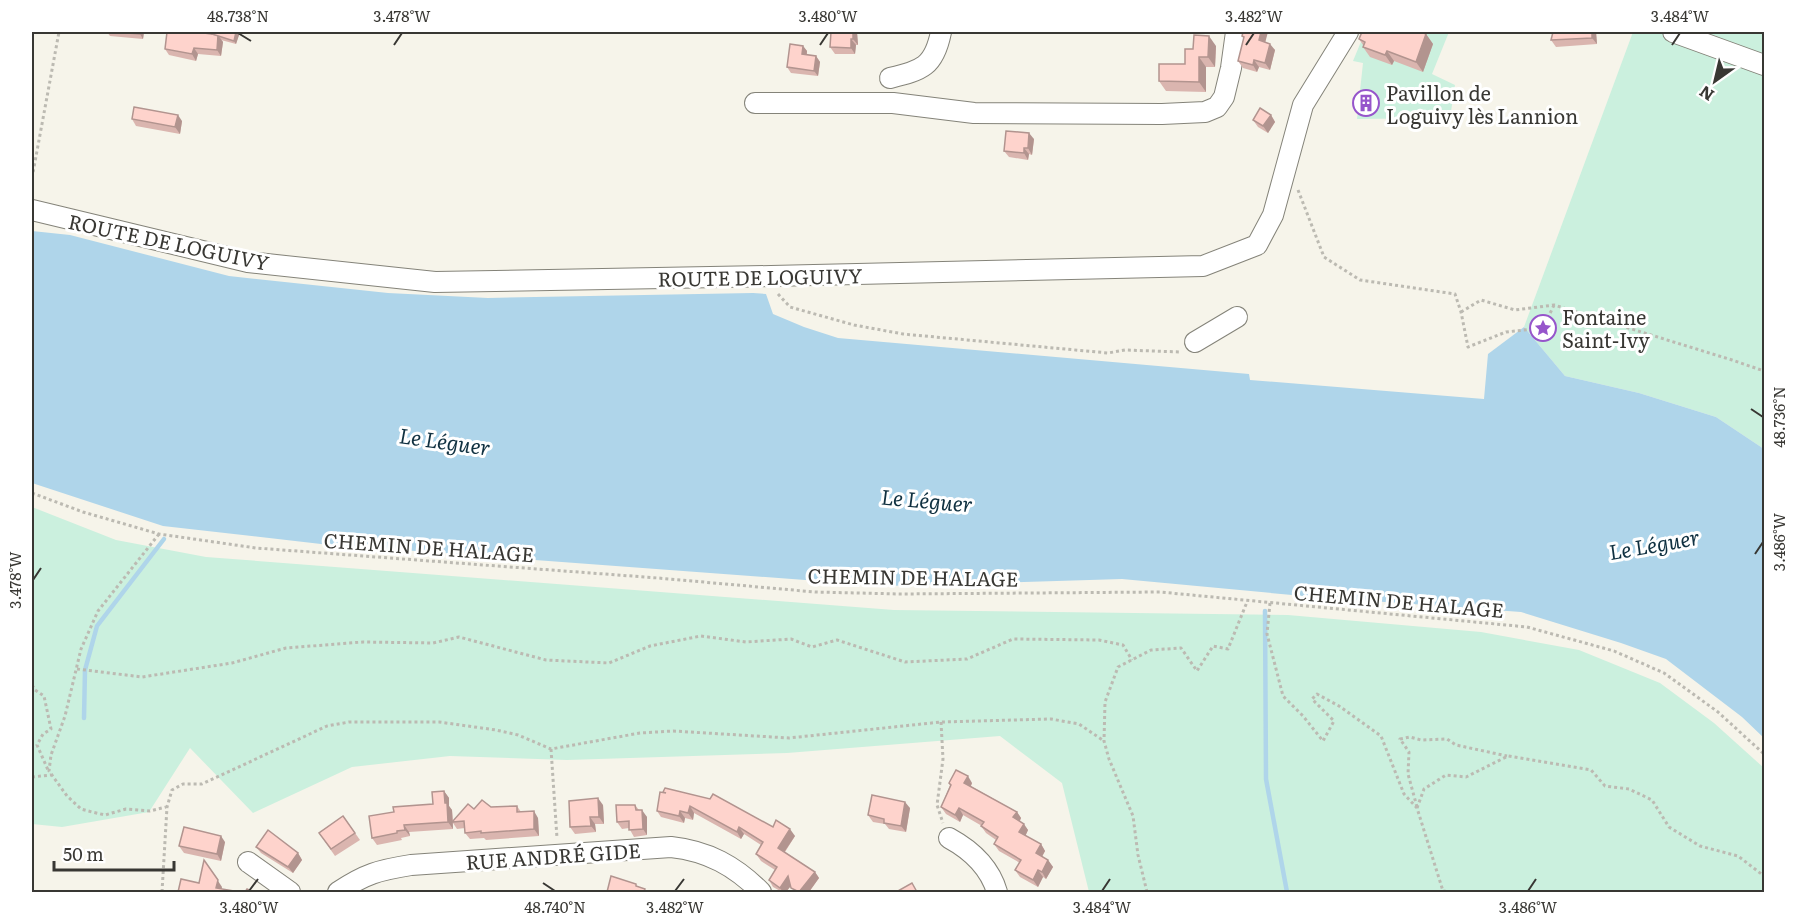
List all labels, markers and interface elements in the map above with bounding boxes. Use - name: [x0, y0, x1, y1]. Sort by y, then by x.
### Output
- text: 48.738°N: [207, 4, 269, 27]
- text: 3.478°W: [373, 4, 431, 27]
- text: 3.480°W: [798, 4, 858, 27]
- text: 3.482°W: [1225, 4, 1283, 27]
- text: 3.484°W: [1651, 4, 1710, 27]
- north arrow: [1685, 51, 1745, 111]
- place label: Pavillon de Loguivy lès Lannion: [1386, 77, 1578, 130]
- text: N: [1694, 81, 1718, 108]
- building icon: Pavillon de Loguivy lès Lannion: [1351, 88, 1381, 118]
- street label: ROUTE DE LOGUIVY: [66, 205, 272, 277]
- street label: ROUTE DE LOGUIVY: [657, 259, 863, 293]
- place label: Fontaine Saint-Ivy: [1562, 301, 1650, 354]
- place icon: Fontaine Saint-Ivy: [1528, 313, 1558, 343]
- text: 48.736°N: [1767, 386, 1790, 448]
- water label: Le Léguer: [397, 418, 493, 462]
- water label: Le Léguer: [880, 480, 974, 518]
- text: 3.486°W: [1767, 512, 1790, 571]
- water label: Le Léguer: [1606, 520, 1702, 566]
- street label: CHEMIN DE HALAGE: [323, 524, 535, 568]
- text: 3.478°W: [3, 551, 26, 609]
- street label: CHEMIN DE HALAGE: [807, 559, 1019, 593]
- street label: CHEMIN DE HALAGE: [1293, 576, 1505, 624]
- scale bar: [54, 834, 174, 872]
- street label: RUE ANDRÉ GIDE: [464, 834, 642, 876]
- text: 50 m: [63, 840, 104, 867]
- text: 3.480°W: [219, 895, 279, 918]
- text: 48.740°N: [524, 895, 586, 918]
- text: 3.482°W: [646, 895, 704, 918]
- text: 3.484°W: [1073, 895, 1132, 918]
- text: 3.486°W: [1499, 895, 1558, 918]

